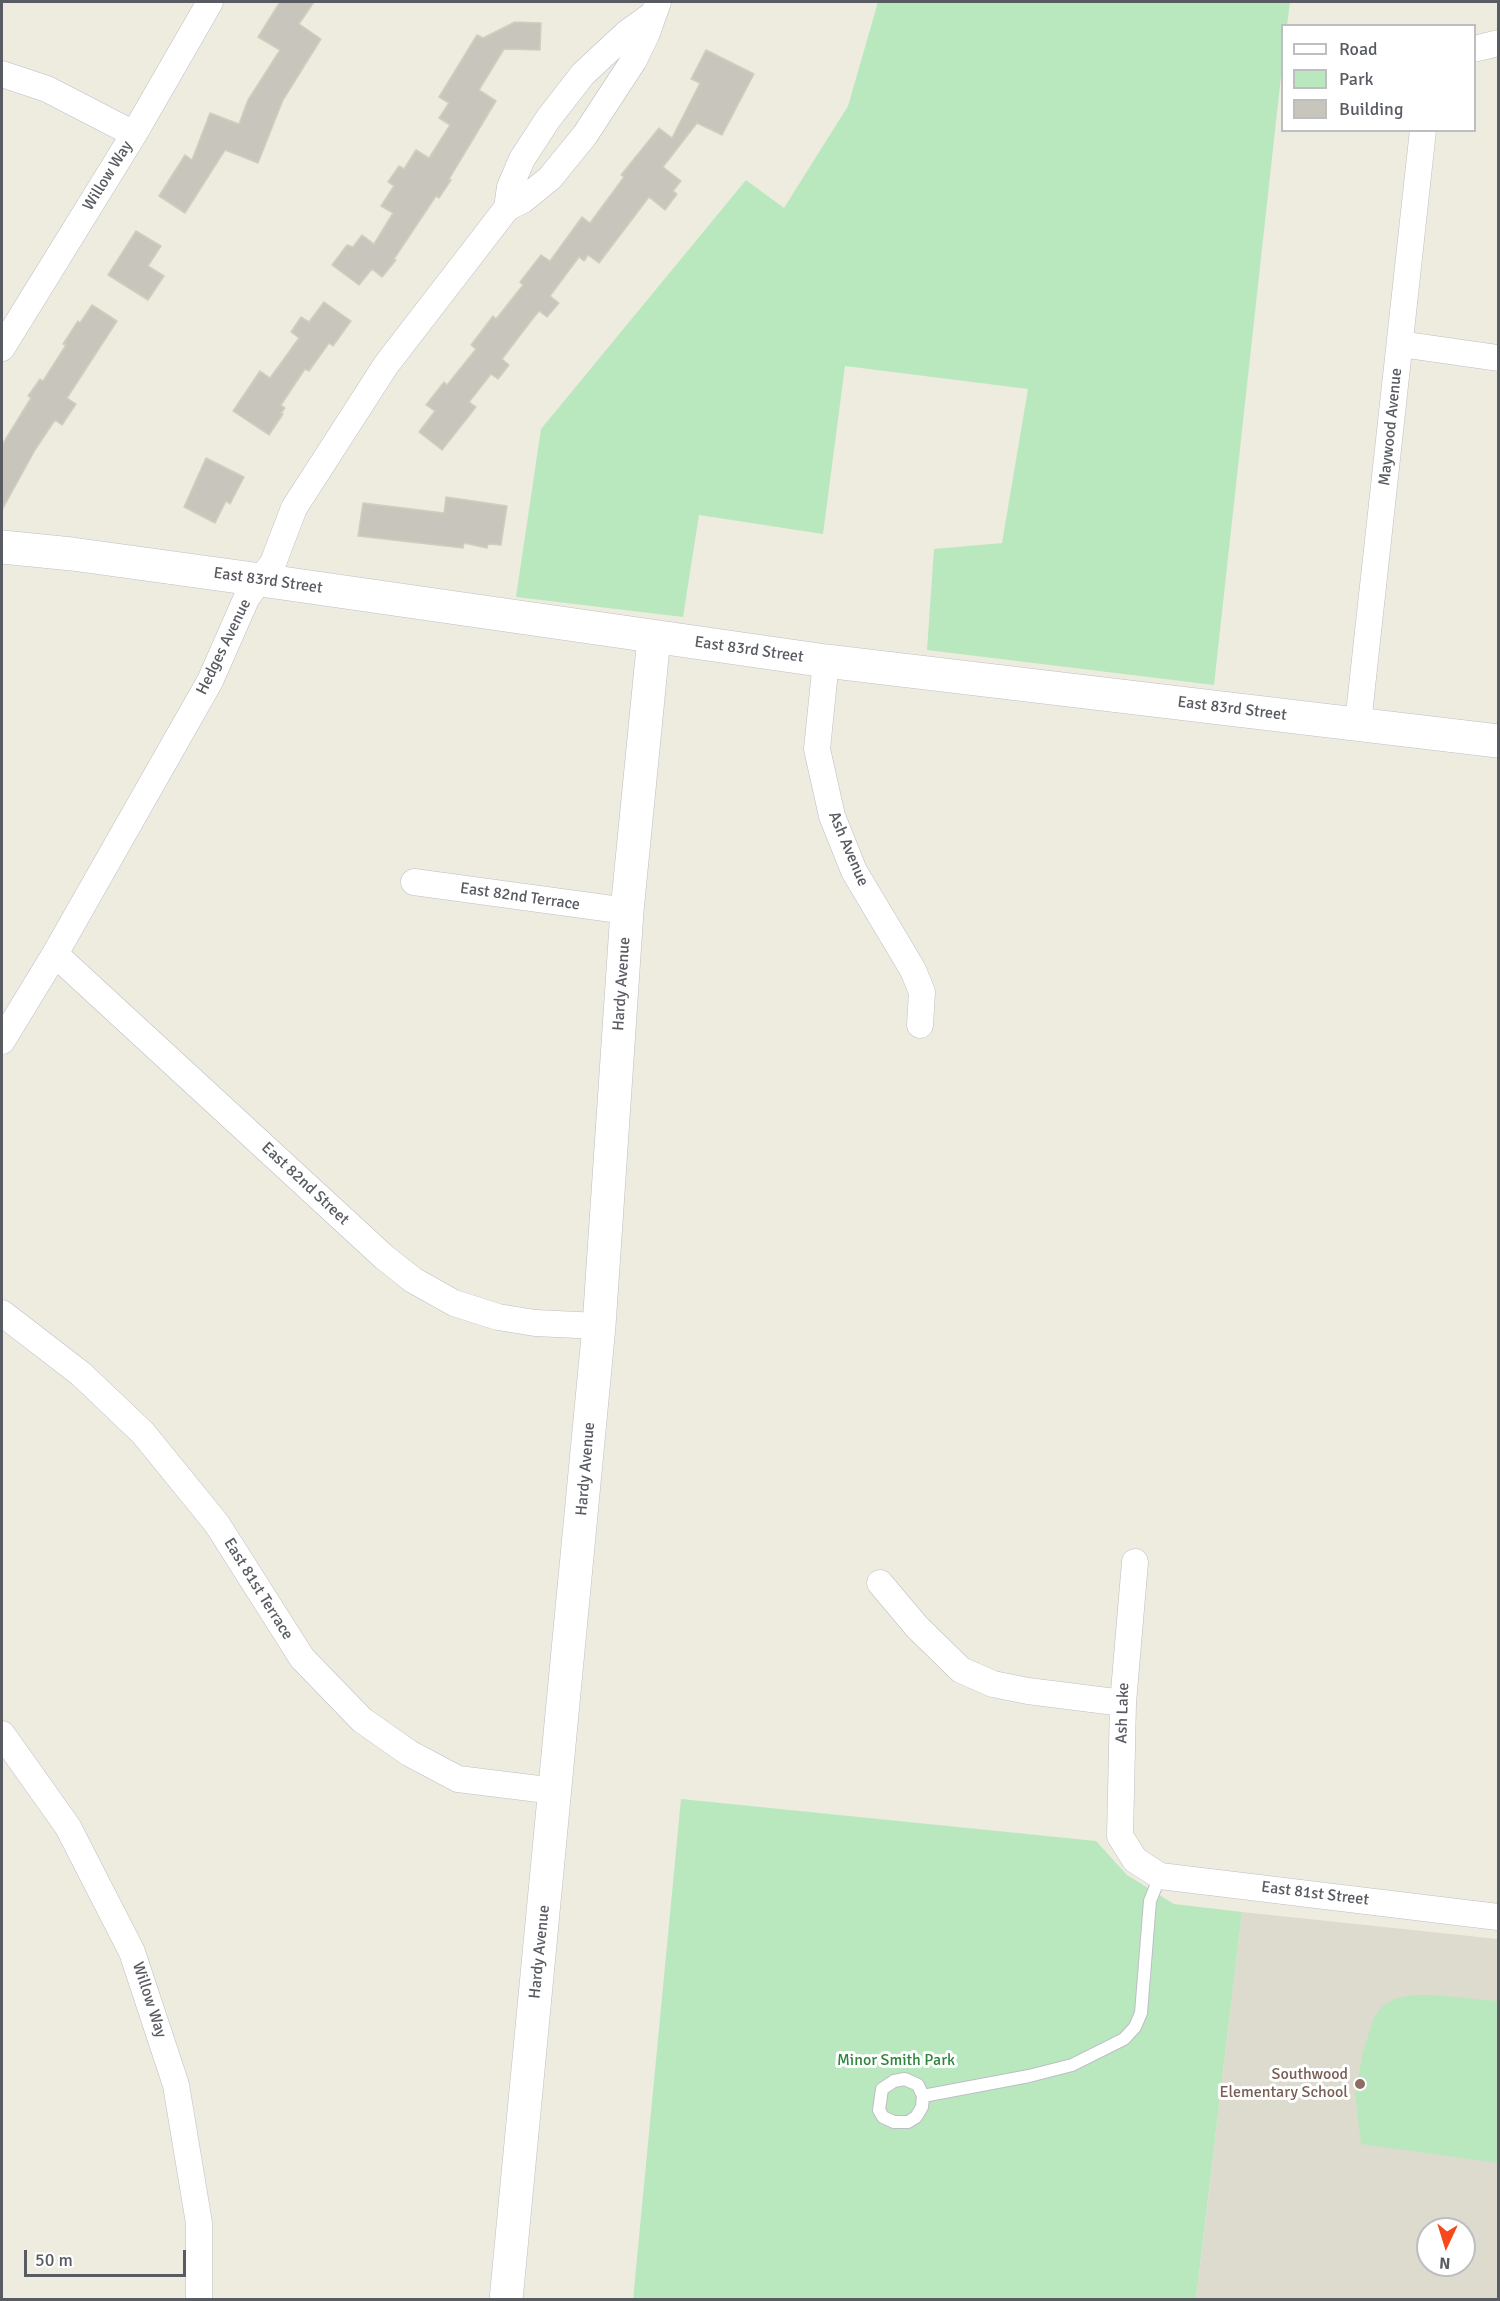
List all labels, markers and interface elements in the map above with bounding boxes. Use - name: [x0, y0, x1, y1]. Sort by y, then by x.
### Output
- legend: [1281, 24, 1476, 132]
- text: Road: [1339, 38, 1378, 60]
- text: Park: [1339, 68, 1374, 90]
- text: Building: [1339, 98, 1403, 120]
- street label: Willow Way: [79, 138, 137, 214]
- street label: Maywood Avenue: [1375, 367, 1407, 487]
- street label: East 83rd Street: [212, 564, 324, 598]
- street label: Hedges Avenue: [193, 596, 255, 698]
- street label: East 83rd Street: [693, 633, 805, 667]
- street label: East 83rd Street: [1176, 693, 1288, 725]
- street label: Ash Avenue: [824, 809, 872, 889]
- street label: East 82nd Terrace: [459, 879, 581, 915]
- street label: Hardy Avenue: [609, 936, 635, 1032]
- street label: East 82nd Street: [257, 1138, 353, 1230]
- street label: Hardy Avenue: [572, 1421, 600, 1517]
- street label: East 81st Terrace: [219, 1535, 297, 1643]
- street label: Ash Lake: [1112, 1682, 1134, 1744]
- street label: East 81st Street: [1260, 1878, 1370, 1910]
- street label: Hardy Avenue: [526, 1904, 554, 2000]
- street label: Willow Way: [128, 1960, 170, 2040]
- park label: Minor Smith Park: [837, 2051, 955, 2071]
- place label: Southwood Elementary School: [1219, 2065, 1348, 2103]
- marker: Southwood Elementary School: [1353, 2077, 1367, 2091]
- north arrow: [1416, 2217, 1476, 2277]
- scale bar: [27, 2238, 189, 2276]
- text: 50 m: [35, 2249, 73, 2271]
- text: N: [1439, 2253, 1451, 2273]

